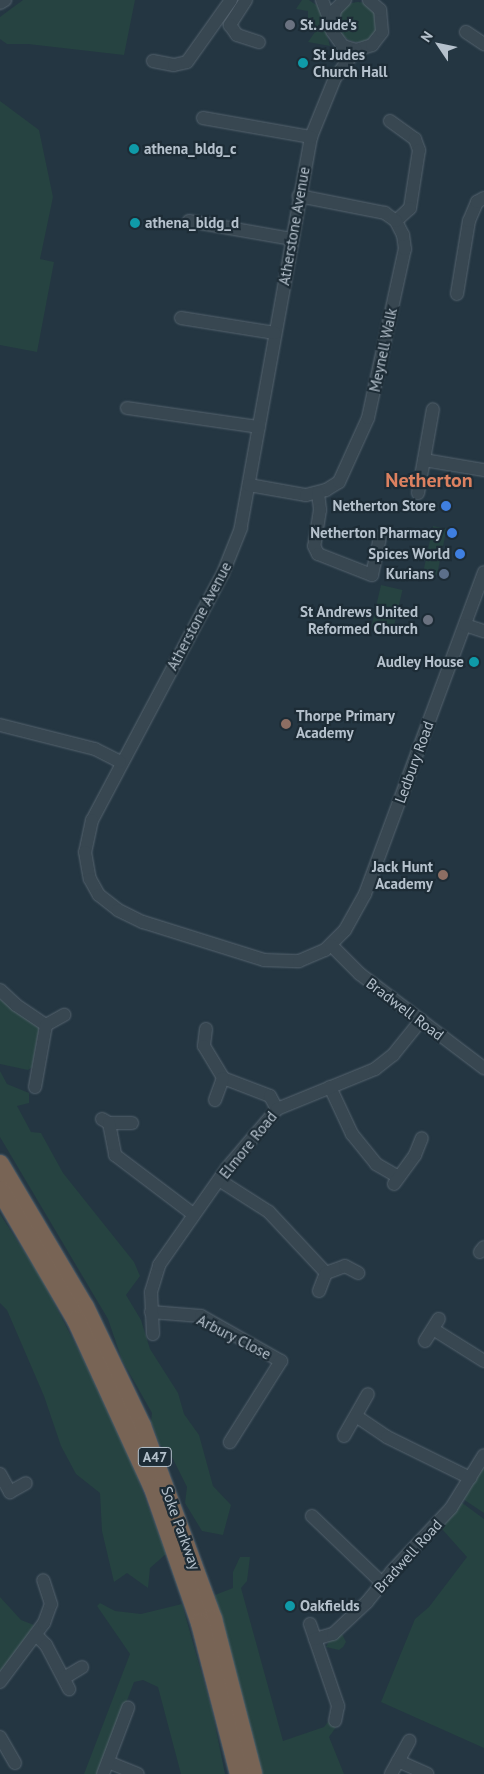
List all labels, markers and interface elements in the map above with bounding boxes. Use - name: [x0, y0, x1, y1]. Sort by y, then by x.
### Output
- place label: St. Jude's: [300, 16, 358, 34]
- marker: St. Jude's: [284, 19, 296, 31]
- north arrow: [414, 20, 464, 70]
- text: N: [417, 28, 437, 45]
- place label: St Judes Church Hall: [313, 45, 387, 80]
- marker: St Judes Church Hall: [297, 57, 309, 69]
- place label: athena_bldg_c: [144, 140, 236, 158]
- marker: athena_bldg_c: [128, 143, 140, 155]
- street label: Atherstone Avenue: [275, 165, 313, 287]
- place label: athena_bldg_d: [145, 214, 239, 232]
- marker: athena_bldg_d: [129, 217, 141, 229]
- street label: Meynell Walk: [365, 306, 401, 394]
- district label: Netherton: [385, 468, 473, 492]
- place label: Netherton Store: [333, 497, 436, 515]
- marker: Netherton Store: [440, 500, 452, 512]
- place label: Netherton Pharmacy: [310, 524, 442, 542]
- marker: Netherton Pharmacy: [446, 527, 458, 539]
- place label: Spices World: [368, 545, 450, 563]
- marker: Spices World: [454, 548, 466, 560]
- street label: Atherstone Avenue: [163, 559, 235, 673]
- place label: Kurians: [386, 565, 434, 583]
- marker: Kurians: [438, 568, 450, 580]
- place label: St Andrews United Reformed Church: [299, 602, 418, 637]
- marker: St Andrews United Reformed Church: [422, 614, 434, 626]
- place label: Audley House: [376, 653, 464, 671]
- marker: Audley House: [468, 656, 480, 668]
- place label: Thorpe Primary Academy: [296, 706, 395, 741]
- marker: Thorpe Primary Academy: [280, 718, 292, 730]
- street label: Ledbury Road: [391, 718, 437, 806]
- place label: Jack Hunt Academy: [372, 857, 433, 892]
- marker: Jack Hunt Academy: [437, 869, 449, 881]
- street label: Bradwell Road: [363, 974, 447, 1044]
- street label: Elmore Road: [215, 1108, 281, 1182]
- street label: Arbury Close: [194, 1311, 274, 1363]
- road number: A47: [138, 1445, 172, 1468]
- street label: Soke Parkway: [158, 1484, 204, 1572]
- street label: Bradwell Road: [370, 1516, 446, 1596]
- place label: Oakfields: [300, 1597, 360, 1615]
- marker: Oakfields: [284, 1600, 296, 1612]

